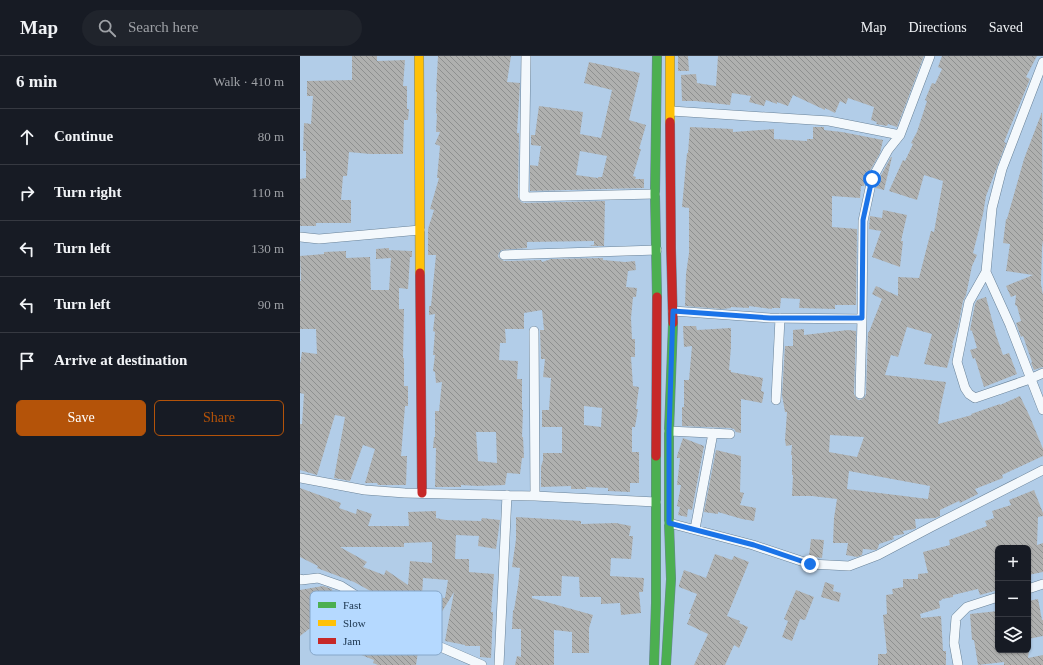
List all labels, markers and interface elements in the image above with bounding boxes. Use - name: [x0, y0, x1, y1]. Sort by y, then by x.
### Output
- search box: [82, 10, 362, 46]
- text: Map: [20, 17, 58, 38]
- icon: search: [96, 17, 118, 39]
- text: Search here: [128, 19, 198, 35]
- text: Map: [861, 20, 886, 35]
- text: Directions: [908, 20, 967, 35]
- text: Saved: [989, 20, 1023, 35]
- text: 6 min: [16, 72, 57, 91]
- text: Walk · 410 m: [213, 74, 284, 89]
- icon: ahead: [16, 126, 38, 148]
- text: Continue: [54, 128, 113, 144]
- text: 80 m: [258, 129, 284, 144]
- route start: [863, 170, 881, 188]
- icon: right: [16, 182, 38, 204]
- text: Turn right: [54, 184, 121, 200]
- text: 110 m: [252, 185, 284, 200]
- icon: left: [16, 238, 38, 260]
- text: Turn left: [54, 240, 111, 256]
- text: 130 m: [251, 241, 284, 256]
- icon: left: [16, 294, 38, 316]
- text: Turn left: [54, 296, 111, 312]
- text: 90 m: [258, 297, 284, 312]
- icon: arrive: [16, 350, 38, 372]
- text: Arrive at destination: [54, 352, 187, 368]
- button: Save: [16, 400, 146, 436]
- button: Share: [154, 400, 284, 436]
- map controls: [995, 545, 1031, 653]
- button: +: [995, 545, 1031, 581]
- route end: [801, 555, 819, 573]
- button: −: [995, 581, 1031, 617]
- legend: [310, 591, 442, 655]
- text: Fast: [343, 599, 361, 611]
- text: Slow: [343, 617, 366, 629]
- button: layers: [995, 617, 1031, 653]
- text: Jam: [343, 635, 361, 647]

